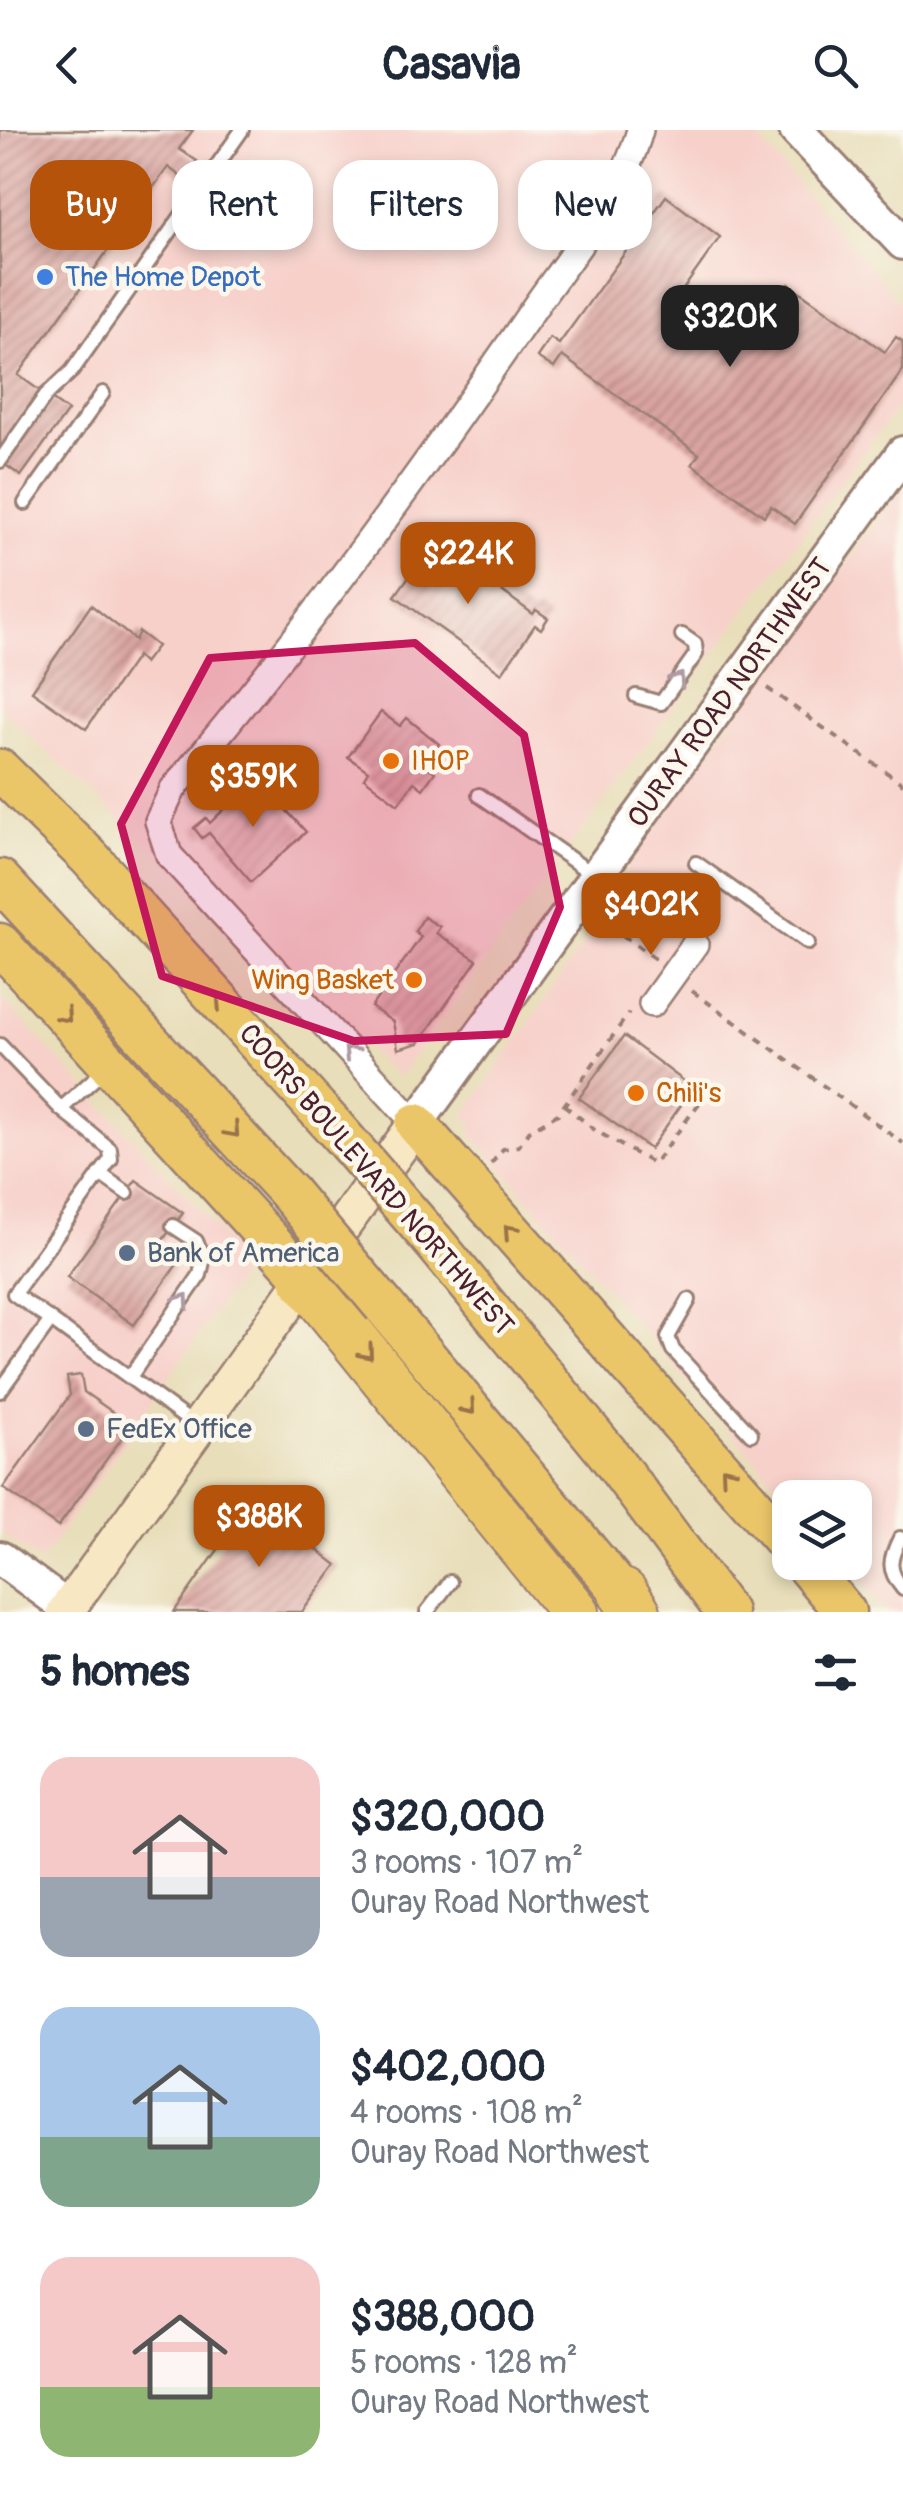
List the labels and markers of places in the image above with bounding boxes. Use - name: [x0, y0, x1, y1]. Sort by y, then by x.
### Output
- place label: The Home Depot: [65, 260, 262, 295]
- marker: The Home Depot: [34, 266, 56, 288]
- pin: $320K: [660, 285, 800, 370]
- pin: $224K: [398, 522, 538, 607]
- place label: IHOP: [411, 744, 470, 779]
- pin: $359K: [183, 745, 323, 830]
- marker: IHOP: [380, 750, 402, 772]
- pin: $402K: [581, 873, 721, 958]
- place label: Wing Basket: [251, 963, 395, 998]
- marker: Wing Basket: [403, 969, 425, 991]
- place label: Chili's: [656, 1076, 722, 1111]
- marker: Chili's: [625, 1082, 647, 1104]
- place label: Bank of America: [147, 1236, 340, 1271]
- marker: Bank of America: [116, 1242, 138, 1264]
- place label: FedEx Office: [106, 1412, 252, 1447]
- marker: FedEx Office: [75, 1418, 97, 1440]
- pin: $388K: [189, 1485, 329, 1570]

